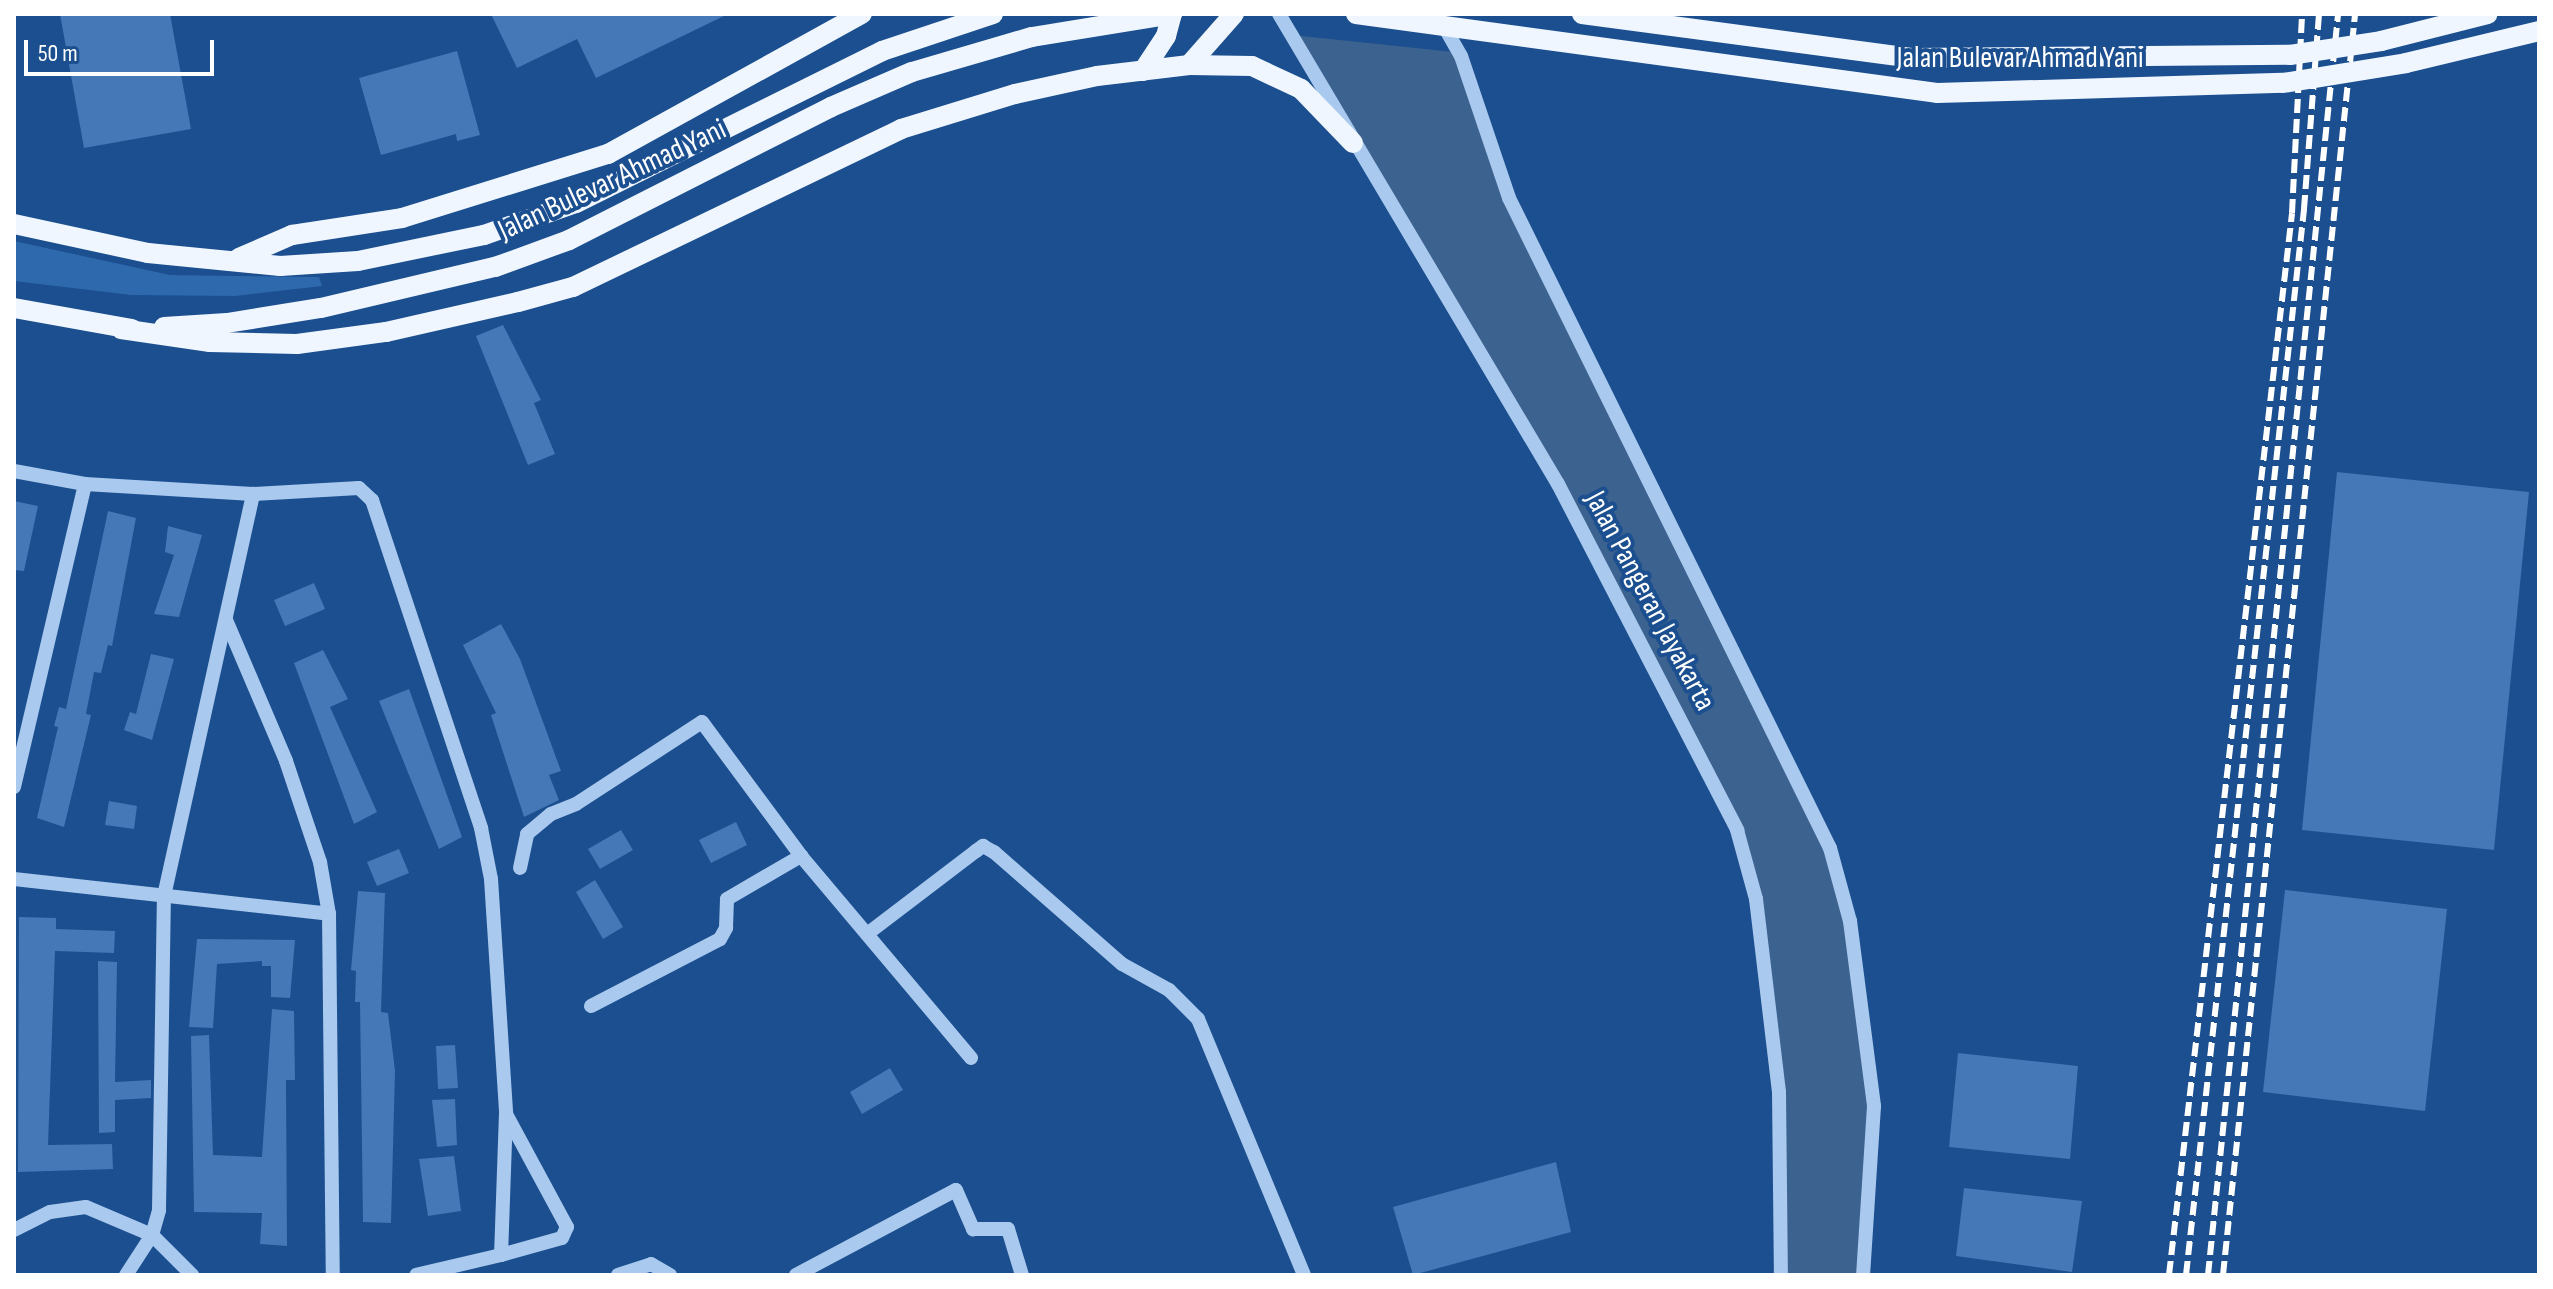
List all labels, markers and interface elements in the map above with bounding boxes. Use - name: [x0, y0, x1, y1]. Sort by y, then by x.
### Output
- scale bar: [28, 24, 218, 74]
- text: 50 m: [38, 39, 78, 68]
- street label: Jalan Bulevar Ahmad Yani: [1896, 40, 2144, 76]
- street label: Jalan Bulevar Ahmad Yani: [492, 111, 732, 249]
- street label: Jalan Pangeran Jayakarta: [1577, 485, 1723, 717]

